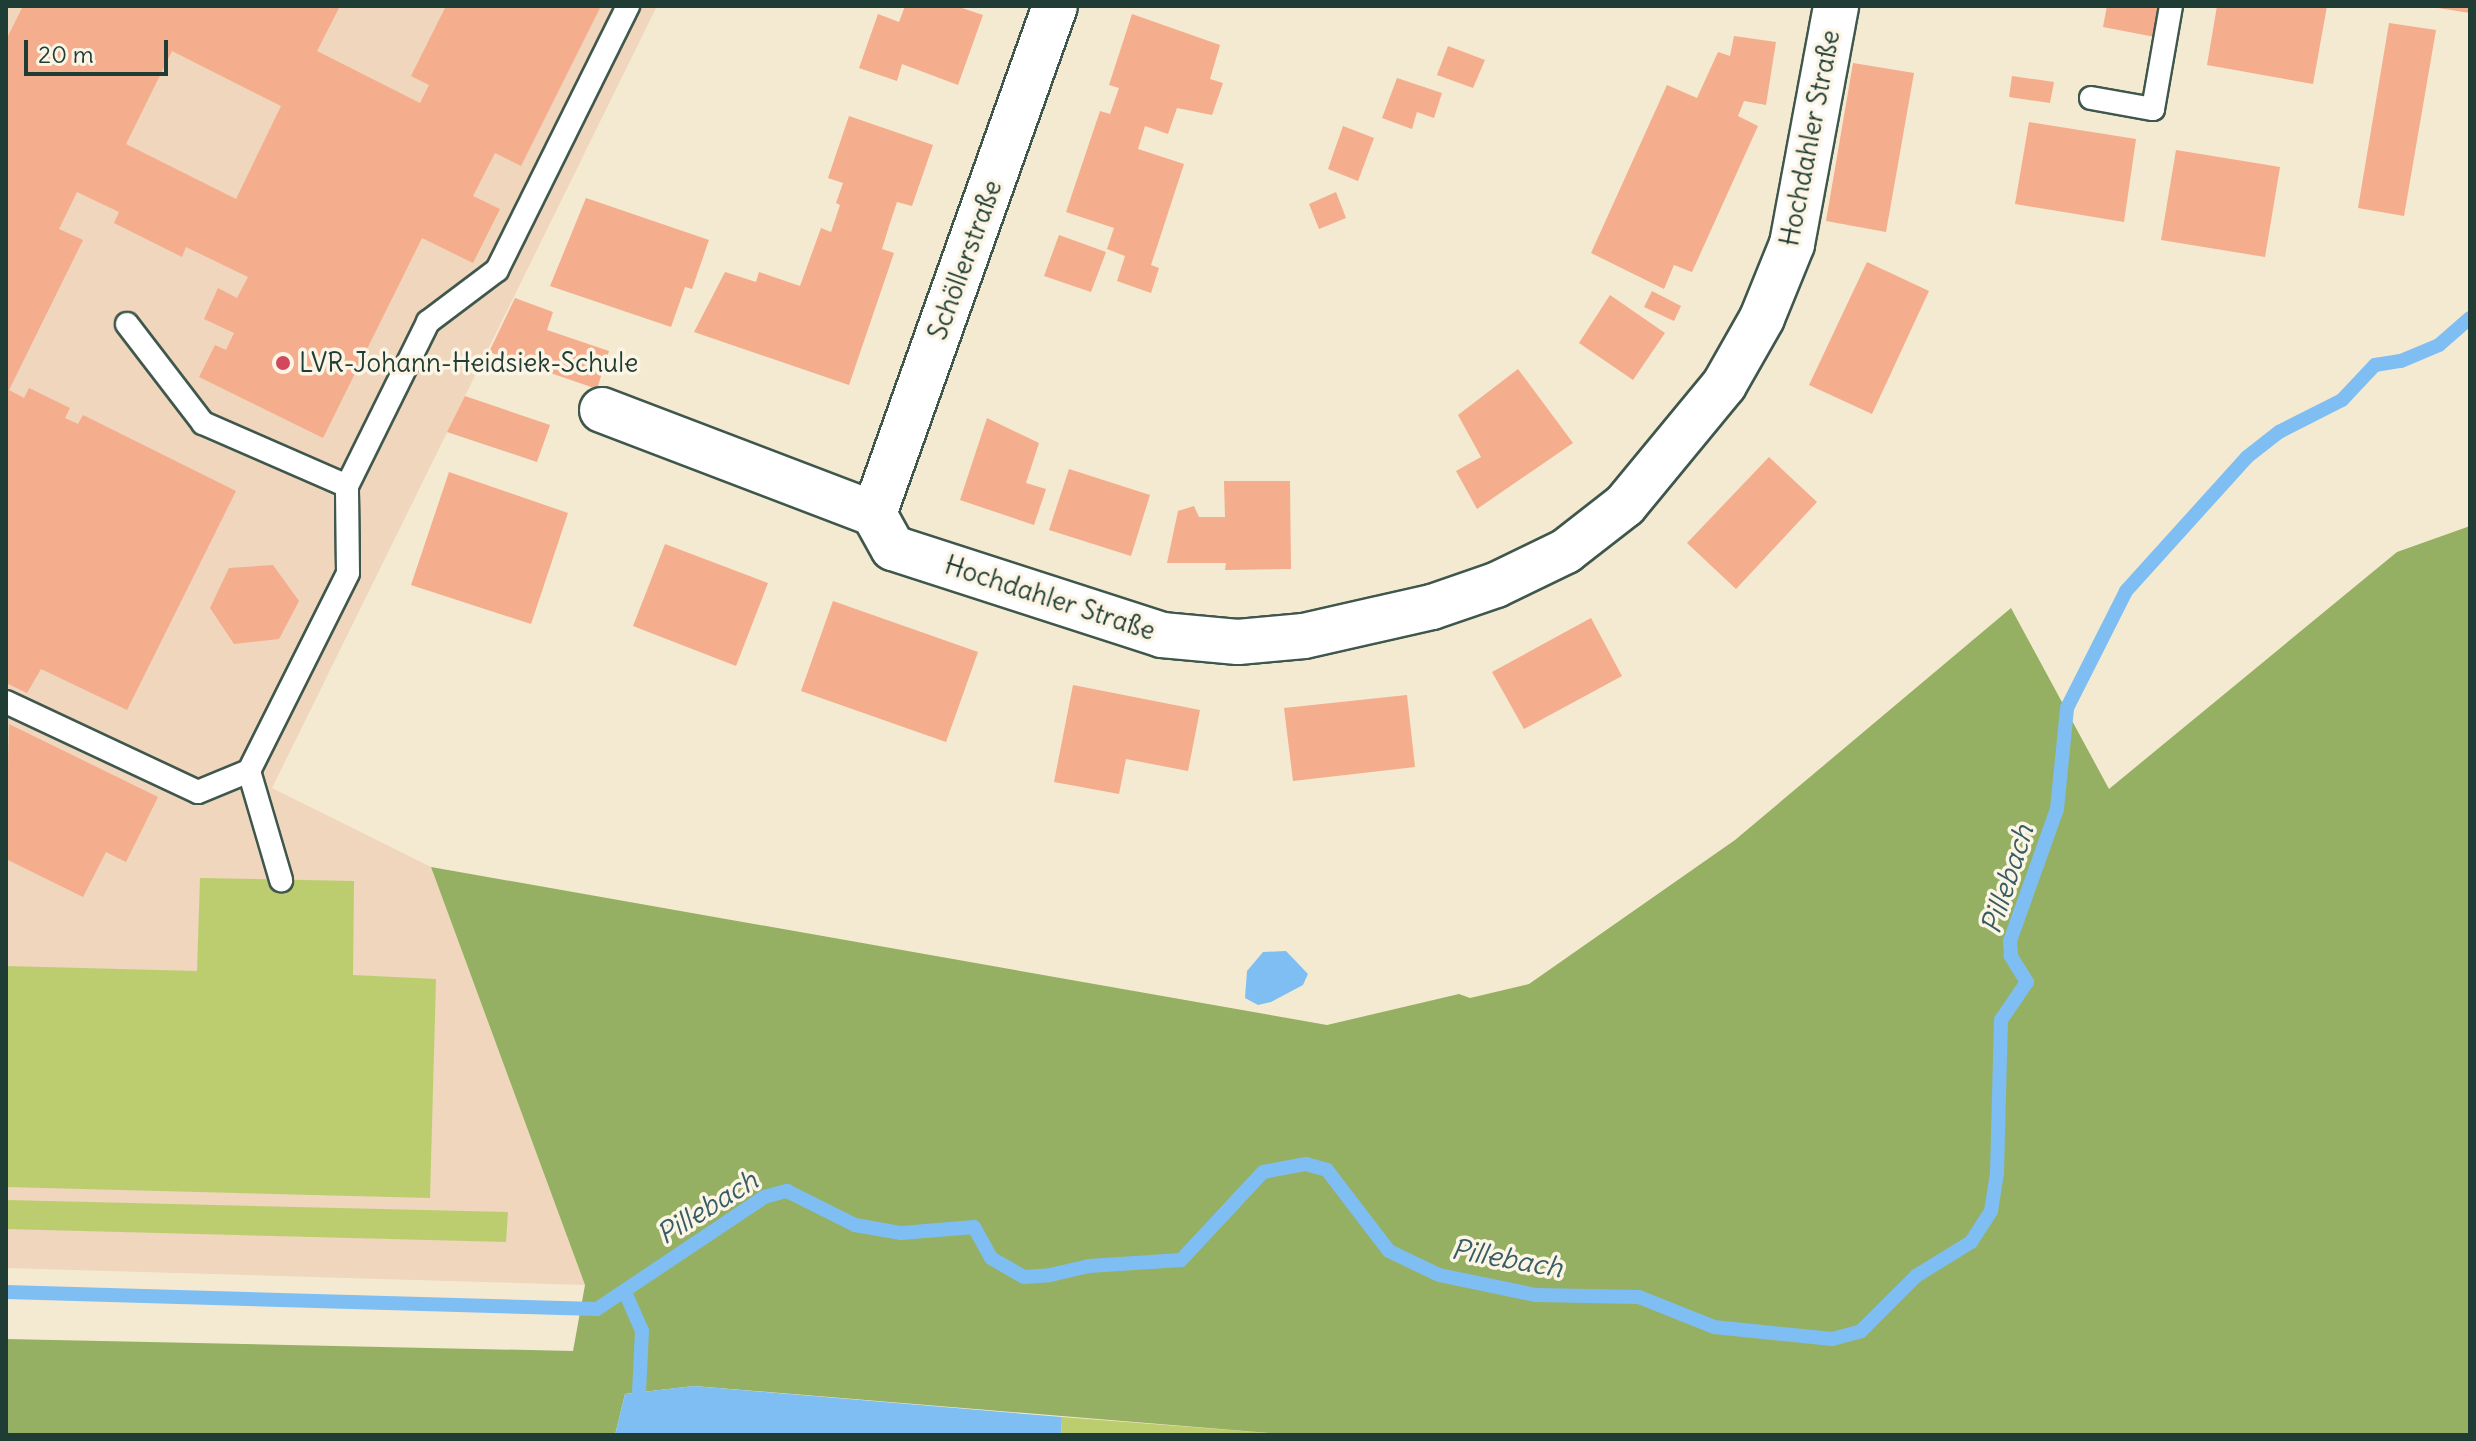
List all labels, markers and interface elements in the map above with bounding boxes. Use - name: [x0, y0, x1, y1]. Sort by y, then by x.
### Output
- scale bar: [28, 24, 172, 74]
- street label: Hochdahler Straße: [1774, 27, 1846, 249]
- text: 20 m: [38, 39, 94, 69]
- street label: Schöllerstraße: [922, 176, 1008, 344]
- place label: LVR-Johann-Heidsiek-Schule: [299, 347, 638, 379]
- marker: LVR-Johann-Heidsiek-Schule: [274, 354, 292, 372]
- street label: Hochdahler Straße: [941, 549, 1159, 647]
- water label: Pillebach: [1974, 820, 2040, 938]
- water label: Pillebach: [650, 1163, 764, 1251]
- water label: Pillebach: [1449, 1232, 1565, 1284]

